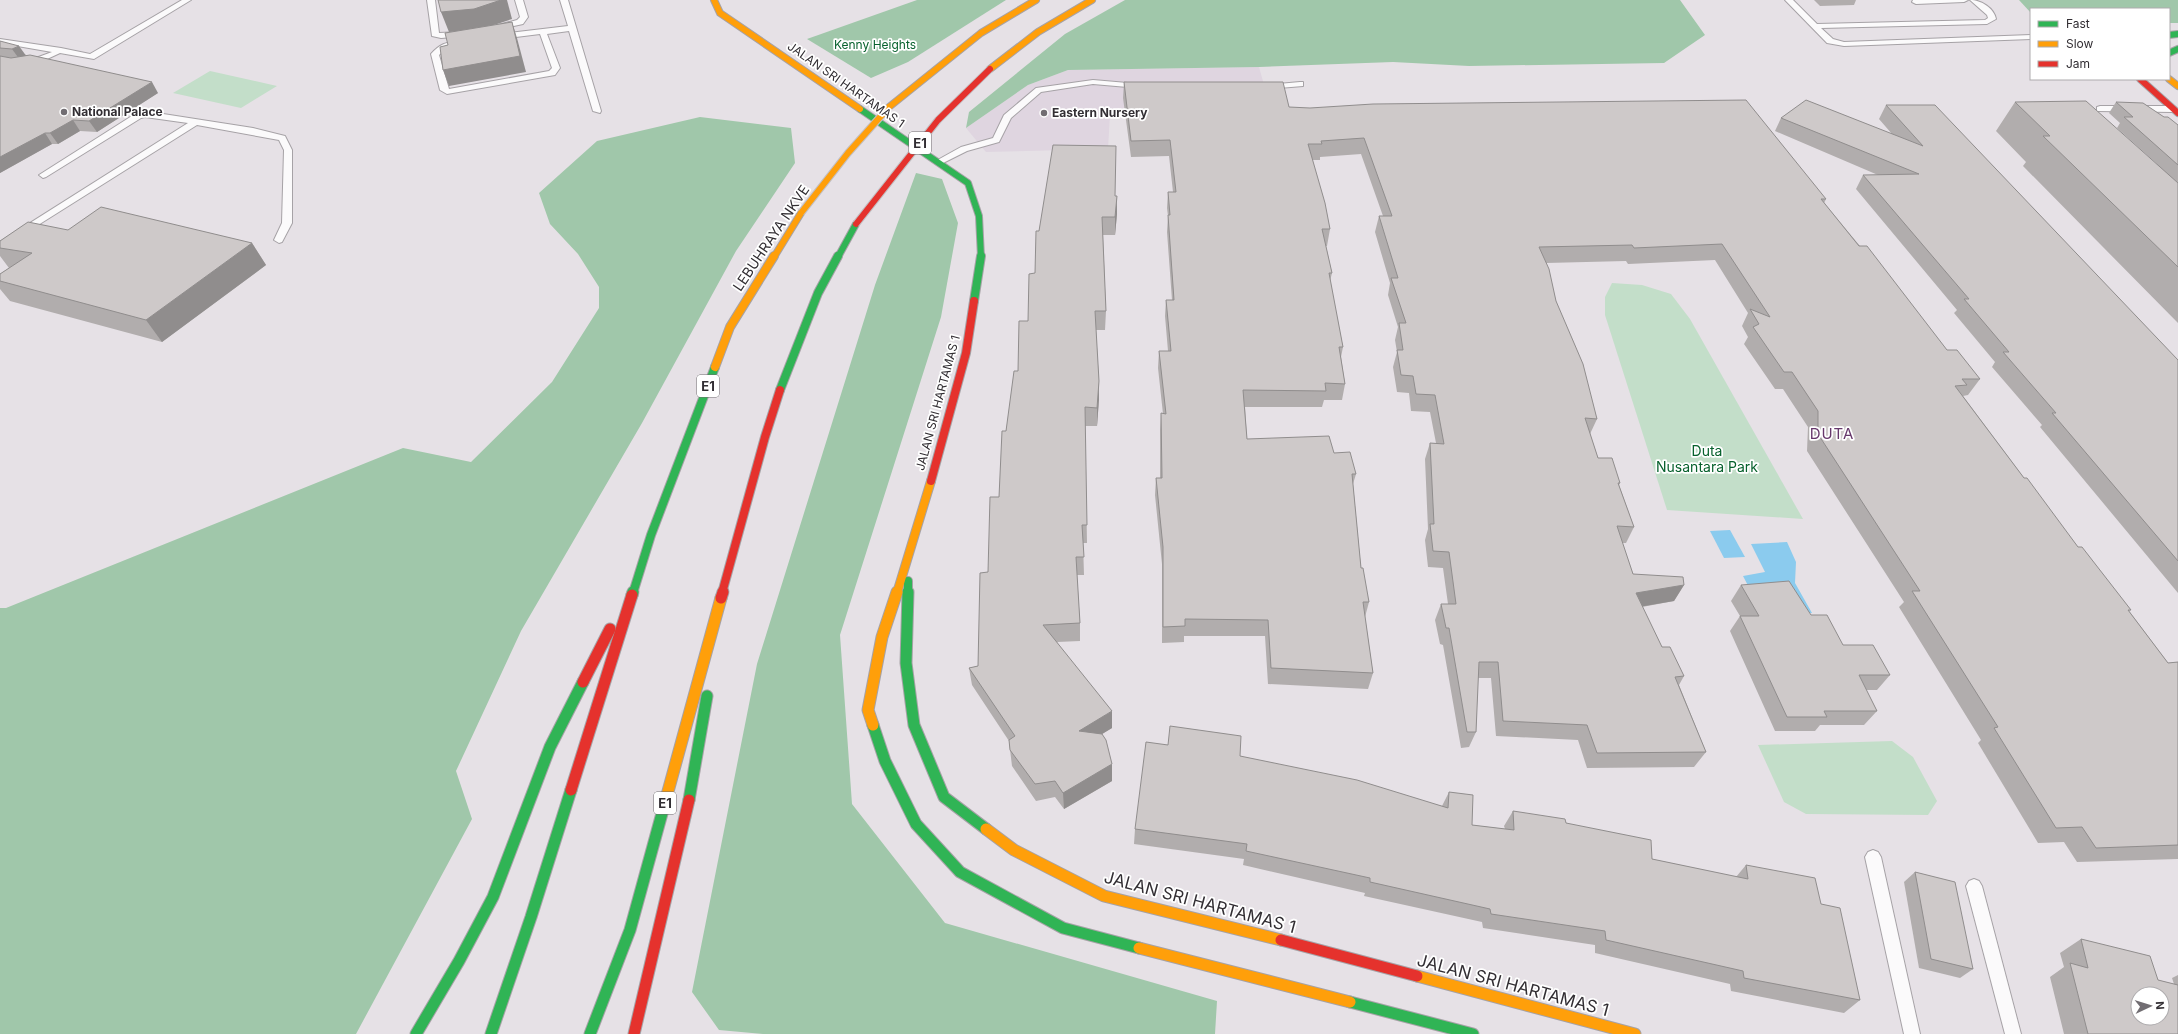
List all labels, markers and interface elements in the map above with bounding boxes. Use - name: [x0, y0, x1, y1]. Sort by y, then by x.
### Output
- legend: [2030, 8, 2170, 80]
- text: Fast: [2066, 16, 2090, 31]
- text: Slow: [2066, 36, 2094, 51]
- park label: Kenny Heights: [834, 37, 916, 52]
- street label: JALAN SRI HARTAMAS 1: [785, 38, 908, 131]
- text: Jam: [2066, 56, 2090, 71]
- place label: National Palace: [72, 104, 163, 119]
- place label: Eastern Nursery: [1052, 105, 1148, 120]
- marker: National Palace: [59, 107, 69, 117]
- marker: Eastern Nursery: [1039, 108, 1049, 118]
- road number: E1: [909, 132, 931, 154]
- street label: LEBUHRAYA NKVE: [729, 182, 812, 294]
- street label: JALAN SRI HARTAMAS 1: [912, 334, 963, 472]
- road number: E1: [697, 375, 719, 397]
- district label: DUTA: [1810, 424, 1854, 443]
- park label: Duta Nusantara Park: [1656, 442, 1758, 475]
- road number: E1: [654, 792, 676, 814]
- street label: JALAN SRI HARTAMAS 1: [1102, 867, 1298, 937]
- street label: JALAN SRI HARTAMAS 1: [1415, 950, 1611, 1020]
- north arrow: [2130, 986, 2170, 1026]
- text: N: [2153, 1001, 2167, 1010]

